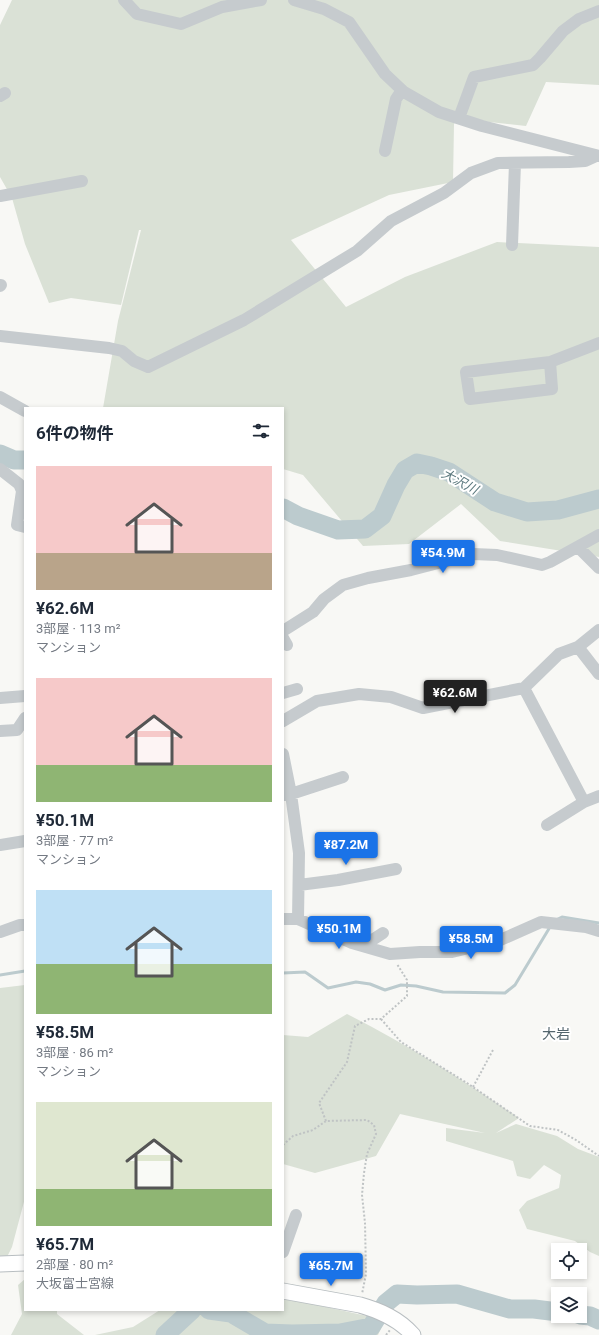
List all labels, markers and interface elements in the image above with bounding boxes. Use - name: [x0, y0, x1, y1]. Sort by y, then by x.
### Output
- icon: filters: [250, 420, 272, 442]
- text: 6件の物件: [36, 423, 114, 443]
- water label: 大沢川: [439, 466, 482, 498]
- icon: home: [118, 492, 190, 564]
- pin: ¥54.9M: [410, 540, 476, 574]
- text: ¥54.9M: [421, 545, 465, 560]
- text: ¥62.6M: [36, 598, 94, 618]
- text: 3部屋 · 113 m²: [36, 621, 120, 636]
- text: マンション: [36, 640, 101, 655]
- pin: ¥62.6M: [422, 680, 488, 714]
- text: ¥62.6M: [433, 685, 477, 700]
- icon: home: [118, 704, 190, 776]
- text: ¥50.1M: [36, 810, 94, 830]
- pin: ¥87.2M: [313, 832, 379, 866]
- text: 3部屋 · 77 m²: [36, 833, 113, 848]
- text: ¥87.2M: [324, 837, 368, 852]
- text: マンション: [36, 852, 101, 867]
- icon: home: [118, 916, 190, 988]
- pin: ¥50.1M: [306, 916, 372, 950]
- text: ¥50.1M: [317, 921, 361, 936]
- pin: ¥58.5M: [438, 926, 504, 960]
- text: ¥58.5M: [449, 931, 493, 946]
- text: ¥58.5M: [36, 1022, 94, 1042]
- district label: 大岩: [542, 1026, 570, 1042]
- text: 3部屋 · 86 m²: [36, 1045, 113, 1060]
- text: マンション: [36, 1064, 101, 1079]
- icon: home: [118, 1128, 190, 1200]
- text: ¥65.7M: [36, 1234, 94, 1254]
- map controls: [551, 1243, 587, 1323]
- button: locate: [551, 1243, 587, 1279]
- pin: ¥65.7M: [298, 1253, 364, 1287]
- text: 2部屋 · 80 m²: [36, 1257, 113, 1272]
- text: ¥65.7M: [309, 1258, 353, 1273]
- text: 大坂富士宮線: [36, 1276, 114, 1291]
- button: layers: [551, 1287, 587, 1323]

